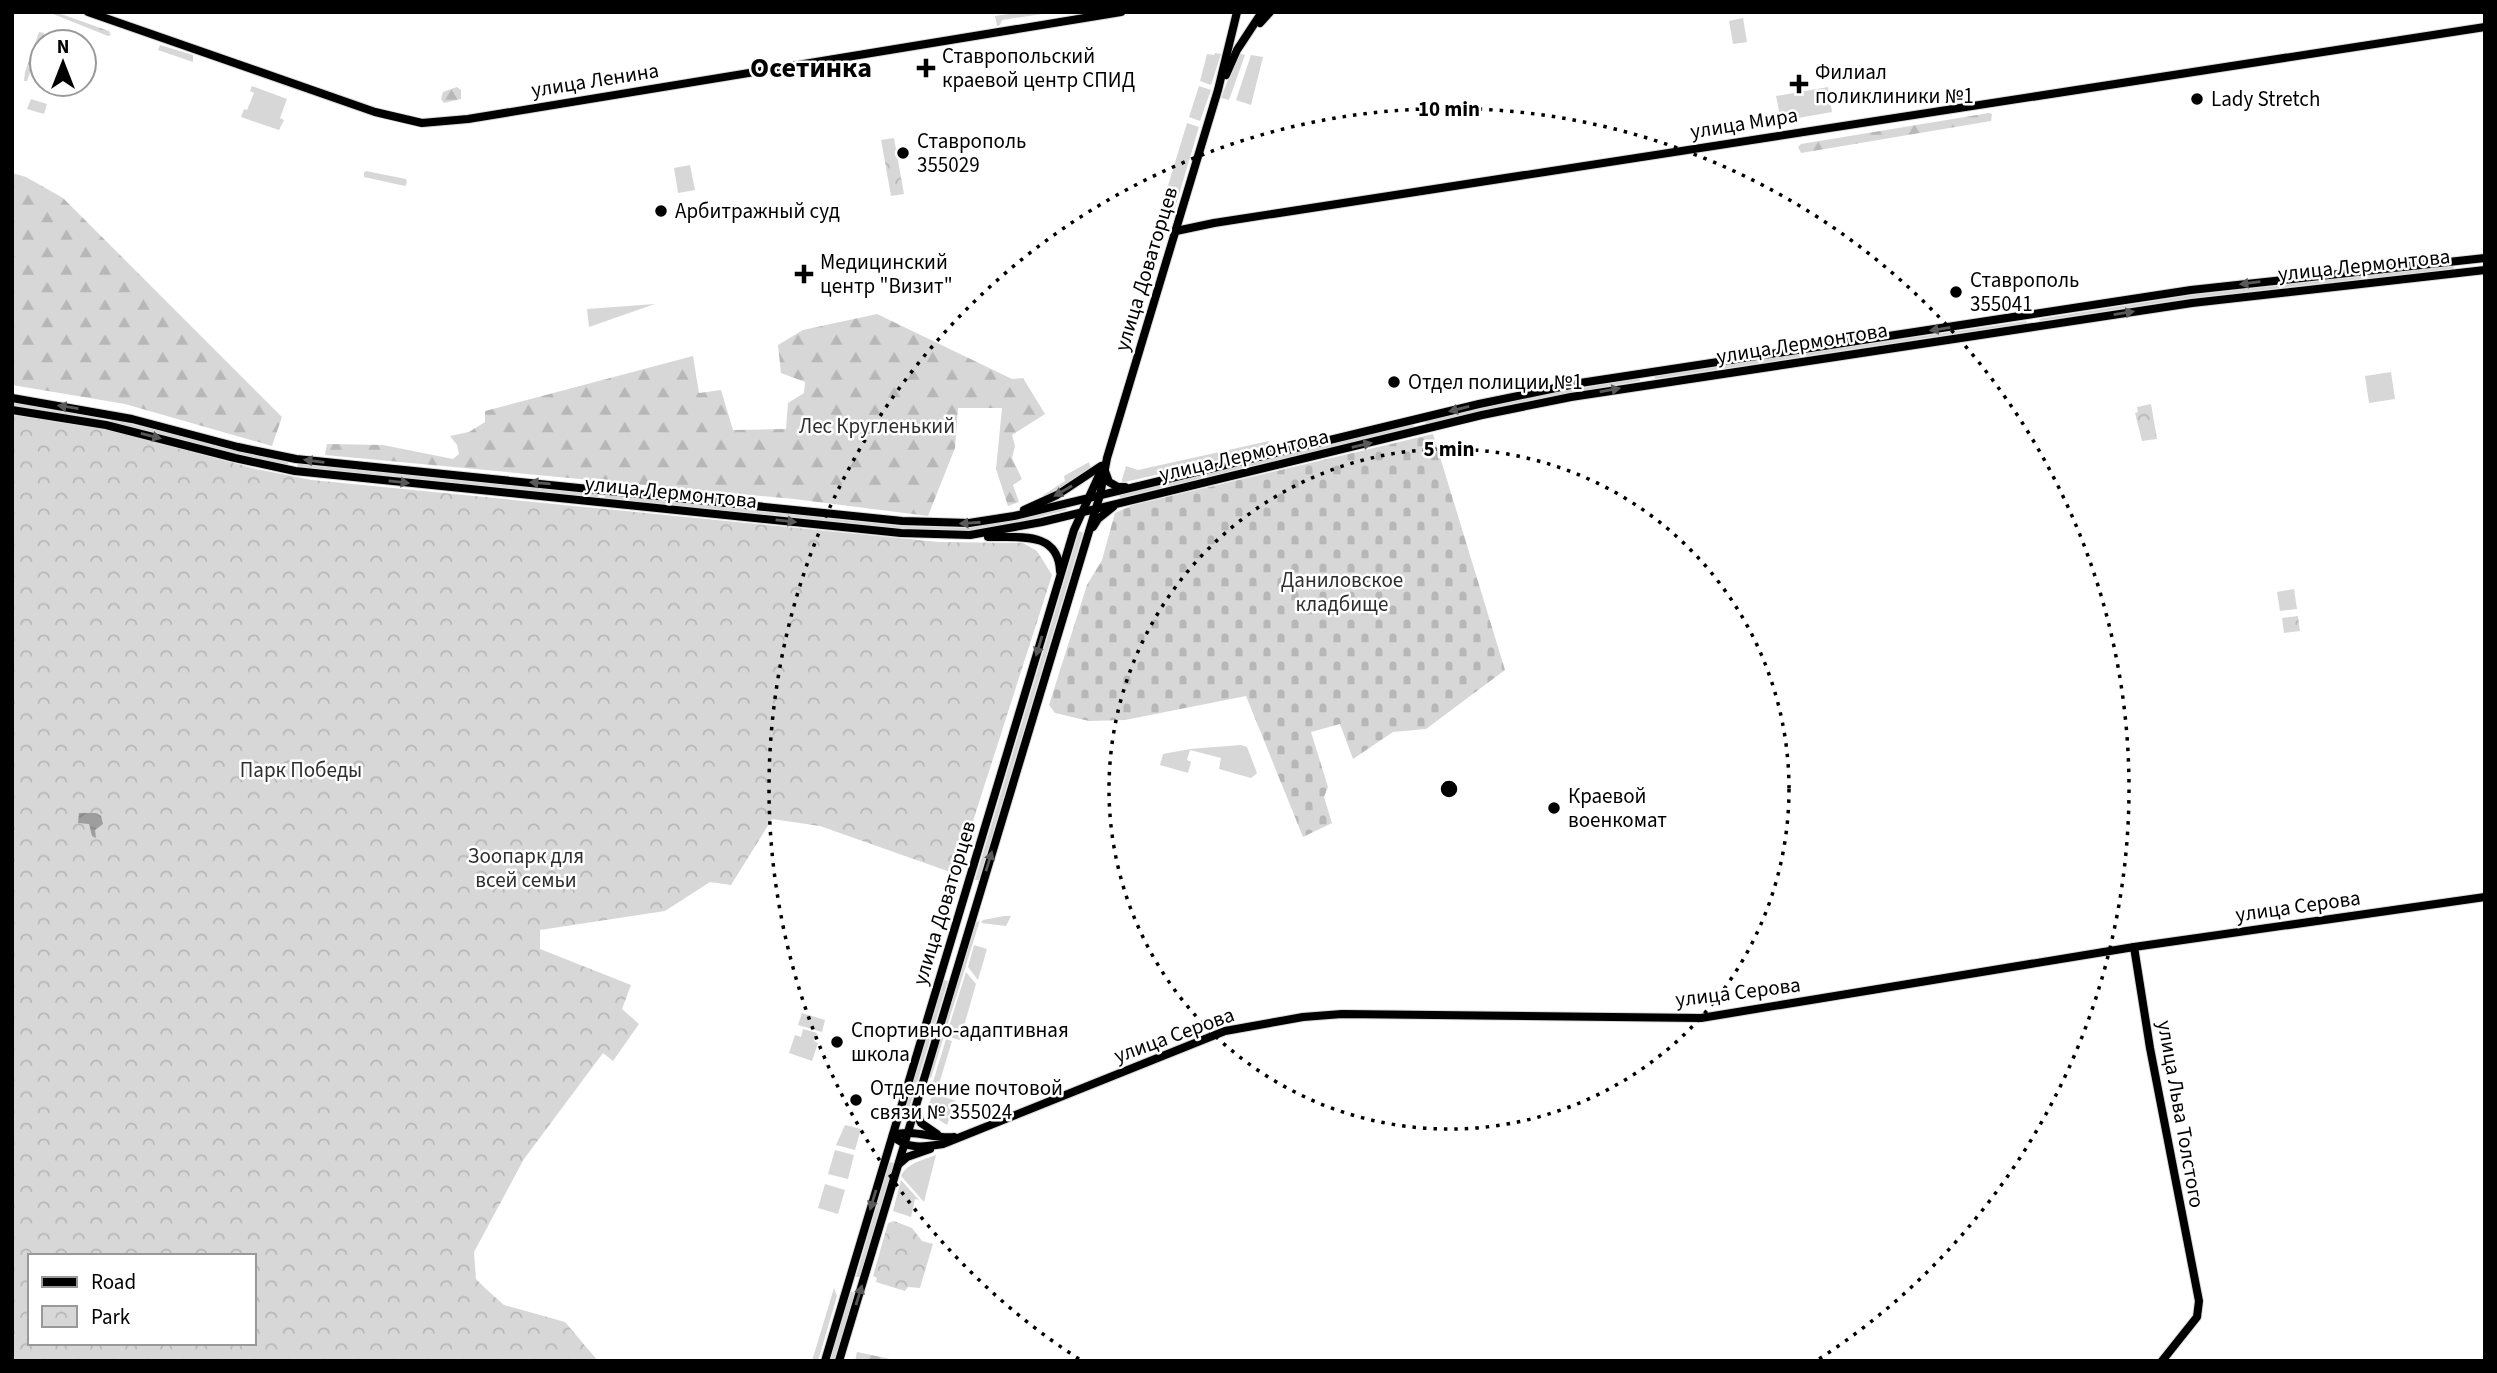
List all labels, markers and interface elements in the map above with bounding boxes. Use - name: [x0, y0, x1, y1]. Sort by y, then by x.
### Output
- north arrow: [28, 28, 98, 98]
- text: N: [57, 34, 69, 61]
- place label: Ставропольский краевой центр СПИД: [942, 41, 1135, 95]
- district label: Осетинка: [750, 48, 872, 88]
- street label: улица Ленина: [529, 55, 661, 105]
- place label: Филиал поликлиники №1: [1815, 57, 1974, 111]
- marker: Ставропольский краевой центр СПИД: [916, 58, 936, 78]
- marker: Филиал поликлиники №1: [1789, 74, 1809, 94]
- place label: Lady Stretch: [2211, 84, 2320, 114]
- marker: Lady Stretch: [2189, 91, 2205, 107]
- text: 10 min: [1418, 94, 1480, 124]
- street label: улица Мира: [1688, 100, 1800, 146]
- place label: Ставрополь 355029: [917, 126, 1026, 180]
- marker: Ставрополь 355029: [895, 145, 911, 161]
- street label: улица Доваторцев: [1107, 183, 1185, 355]
- place label: Арбитражный суд: [675, 196, 840, 226]
- marker: Арбитражный суд: [653, 203, 669, 219]
- street label: улица Лермонтова: [2276, 241, 2452, 289]
- place label: Медицинский центр "Визит": [820, 247, 953, 301]
- marker: Медицинский центр "Визит": [794, 264, 814, 284]
- place label: Ставрополь 355041: [1970, 265, 2079, 319]
- one-way arrow: [2239, 278, 2261, 289]
- marker: Ставрополь 355041: [1948, 284, 1964, 300]
- one-way arrow: [2113, 307, 2135, 318]
- street label: улица Лермонтова: [1714, 315, 1890, 371]
- one-way arrow: [1929, 323, 1951, 334]
- place label: Отдел полиции №1: [1408, 367, 1583, 397]
- marker: Отдел полиции №1: [1386, 374, 1402, 390]
- one-way arrow: [1599, 384, 1621, 395]
- one-way arrow: [57, 401, 79, 412]
- one-way arrow: [1448, 404, 1470, 415]
- park label: Лес Кругленький: [799, 411, 955, 441]
- street label: улица Лермонтова: [1156, 421, 1332, 489]
- one-way arrow: [141, 431, 163, 442]
- text: 5 min: [1423, 434, 1475, 464]
- one-way arrow: [1351, 439, 1373, 450]
- one-way arrow: [303, 455, 325, 466]
- street label: улица Лермонтова: [583, 468, 759, 516]
- one-way arrow: [388, 477, 410, 488]
- one-way arrow: [529, 477, 551, 488]
- one-way arrow: [1053, 485, 1073, 497]
- one-way arrow: [775, 516, 797, 527]
- one-way arrow: [959, 518, 981, 529]
- park label: Даниловское кладбище: [1281, 565, 1403, 619]
- one-way arrow: [1034, 636, 1044, 657]
- park label: Парк Победы: [240, 755, 362, 785]
- centre of rings: [1437, 777, 1461, 801]
- place label: Краевой военкомат: [1568, 781, 1667, 835]
- marker: Краевой военкомат: [1546, 800, 1562, 816]
- street label: улица Доваторцев: [905, 817, 983, 989]
- park label: Зоопарк для всей семьи: [468, 841, 584, 895]
- one-way arrow: [984, 851, 995, 872]
- street label: улица Серова: [2234, 882, 2362, 930]
- street label: улица Серова: [1674, 969, 1802, 1015]
- street label: улица Серова: [1110, 999, 1238, 1071]
- place label: Спортивно-адаптивная школа: [851, 1015, 1069, 1069]
- street label: улица Льва Толстого: [2150, 1018, 2212, 1210]
- marker: Спортивно-адаптивная школа: [829, 1034, 845, 1050]
- place label: Отделение почтовой связи № 355024: [870, 1073, 1063, 1127]
- marker: Отделение почтовой связи № 355024: [848, 1092, 864, 1108]
- one-way arrow: [868, 1190, 878, 1211]
- legend: [28, 1254, 256, 1345]
- text: Road: [91, 1267, 136, 1297]
- one-way arrow: [854, 1285, 864, 1306]
- text: Park: [91, 1302, 131, 1332]

